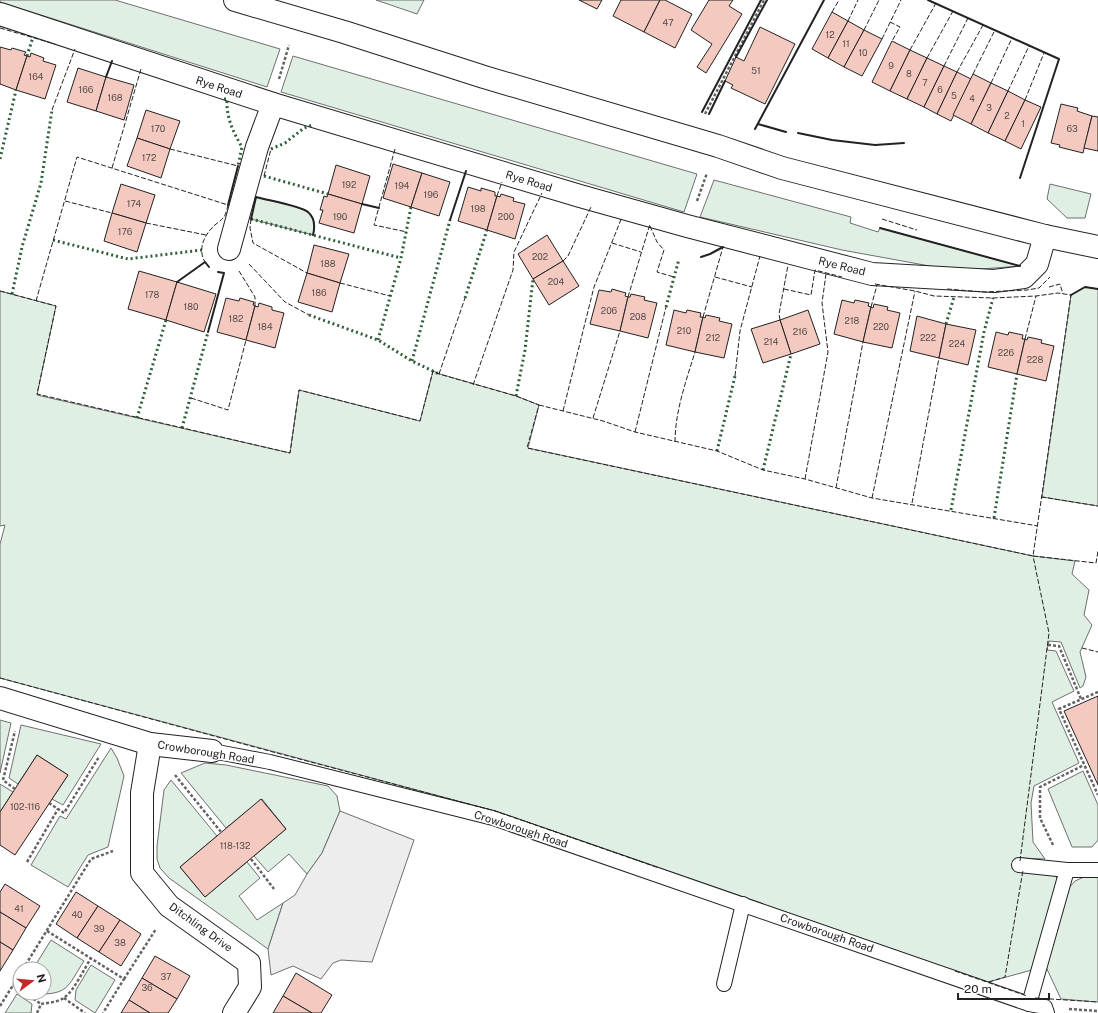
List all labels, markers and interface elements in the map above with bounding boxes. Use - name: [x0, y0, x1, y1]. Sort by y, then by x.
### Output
- house number: 47: [662, 17, 674, 28]
- house number: 12: [825, 29, 835, 40]
- house number: 11: [842, 38, 850, 49]
- house number: 10: [858, 47, 868, 58]
- house number: 9: [888, 60, 894, 71]
- house number: 51: [751, 65, 761, 76]
- house number: 8: [906, 68, 912, 79]
- house number: 164: [29, 71, 44, 82]
- street label: Rye Road: [194, 74, 244, 100]
- house number: 7: [922, 77, 928, 88]
- house number: 166: [79, 84, 94, 95]
- house number: 6: [937, 84, 943, 95]
- house number: 5: [951, 90, 957, 101]
- house number: 168: [107, 92, 123, 103]
- house number: 4: [969, 93, 975, 104]
- house number: 3: [986, 102, 992, 113]
- house number: 2: [1004, 110, 1010, 121]
- house number: 1: [1021, 118, 1025, 129]
- house number: 170: [151, 123, 166, 134]
- house number: 63: [1066, 123, 1078, 134]
- house number: 172: [142, 152, 156, 163]
- street label: Rye Road: [504, 168, 554, 194]
- house number: 192: [342, 179, 356, 190]
- house number: 194: [395, 180, 410, 191]
- house number: 196: [424, 189, 439, 200]
- house number: 174: [127, 198, 142, 209]
- house number: 198: [470, 203, 486, 214]
- house number: 190: [333, 211, 348, 222]
- house number: 200: [498, 211, 515, 222]
- house number: 176: [118, 226, 133, 237]
- house number: 202: [532, 251, 548, 262]
- street label: Rye Road: [817, 254, 867, 278]
- house number: 188: [320, 258, 336, 269]
- house number: 204: [548, 276, 565, 287]
- house number: 186: [311, 287, 327, 298]
- house number: 178: [145, 289, 160, 300]
- house number: 180: [184, 301, 199, 312]
- house number: 206: [601, 305, 618, 316]
- house number: 208: [630, 311, 646, 322]
- house number: 182: [229, 313, 243, 324]
- house number: 218: [845, 315, 860, 326]
- house number: 184: [257, 321, 273, 332]
- house number: 220: [873, 321, 890, 332]
- house number: 210: [677, 325, 692, 336]
- house number: 216: [793, 326, 808, 337]
- house number: 212: [706, 332, 720, 343]
- house number: 222: [920, 332, 936, 343]
- house number: 214: [764, 336, 779, 347]
- house number: 224: [949, 338, 966, 349]
- house number: 226: [998, 347, 1015, 358]
- house number: 228: [1027, 354, 1043, 365]
- street label: Crowborough Road: [157, 738, 255, 766]
- house number: 102-116: [10, 801, 40, 812]
- street label: Crowborough Road: [473, 808, 569, 850]
- house number: 118-132: [220, 840, 250, 851]
- street label: Ditchling Drive: [167, 900, 235, 954]
- house number: 41: [14, 903, 24, 914]
- house number: 40: [71, 909, 83, 920]
- street label: Crowborough Road: [779, 911, 875, 955]
- house number: 39: [93, 923, 105, 934]
- house number: 38: [114, 937, 126, 948]
- north arrow: [12, 961, 52, 1001]
- house number: 37: [161, 971, 171, 982]
- text: N: [35, 972, 49, 984]
- scale bar: [958, 975, 1049, 1001]
- house number: 36: [141, 982, 153, 993]
- text: 20 m: [964, 982, 992, 996]

